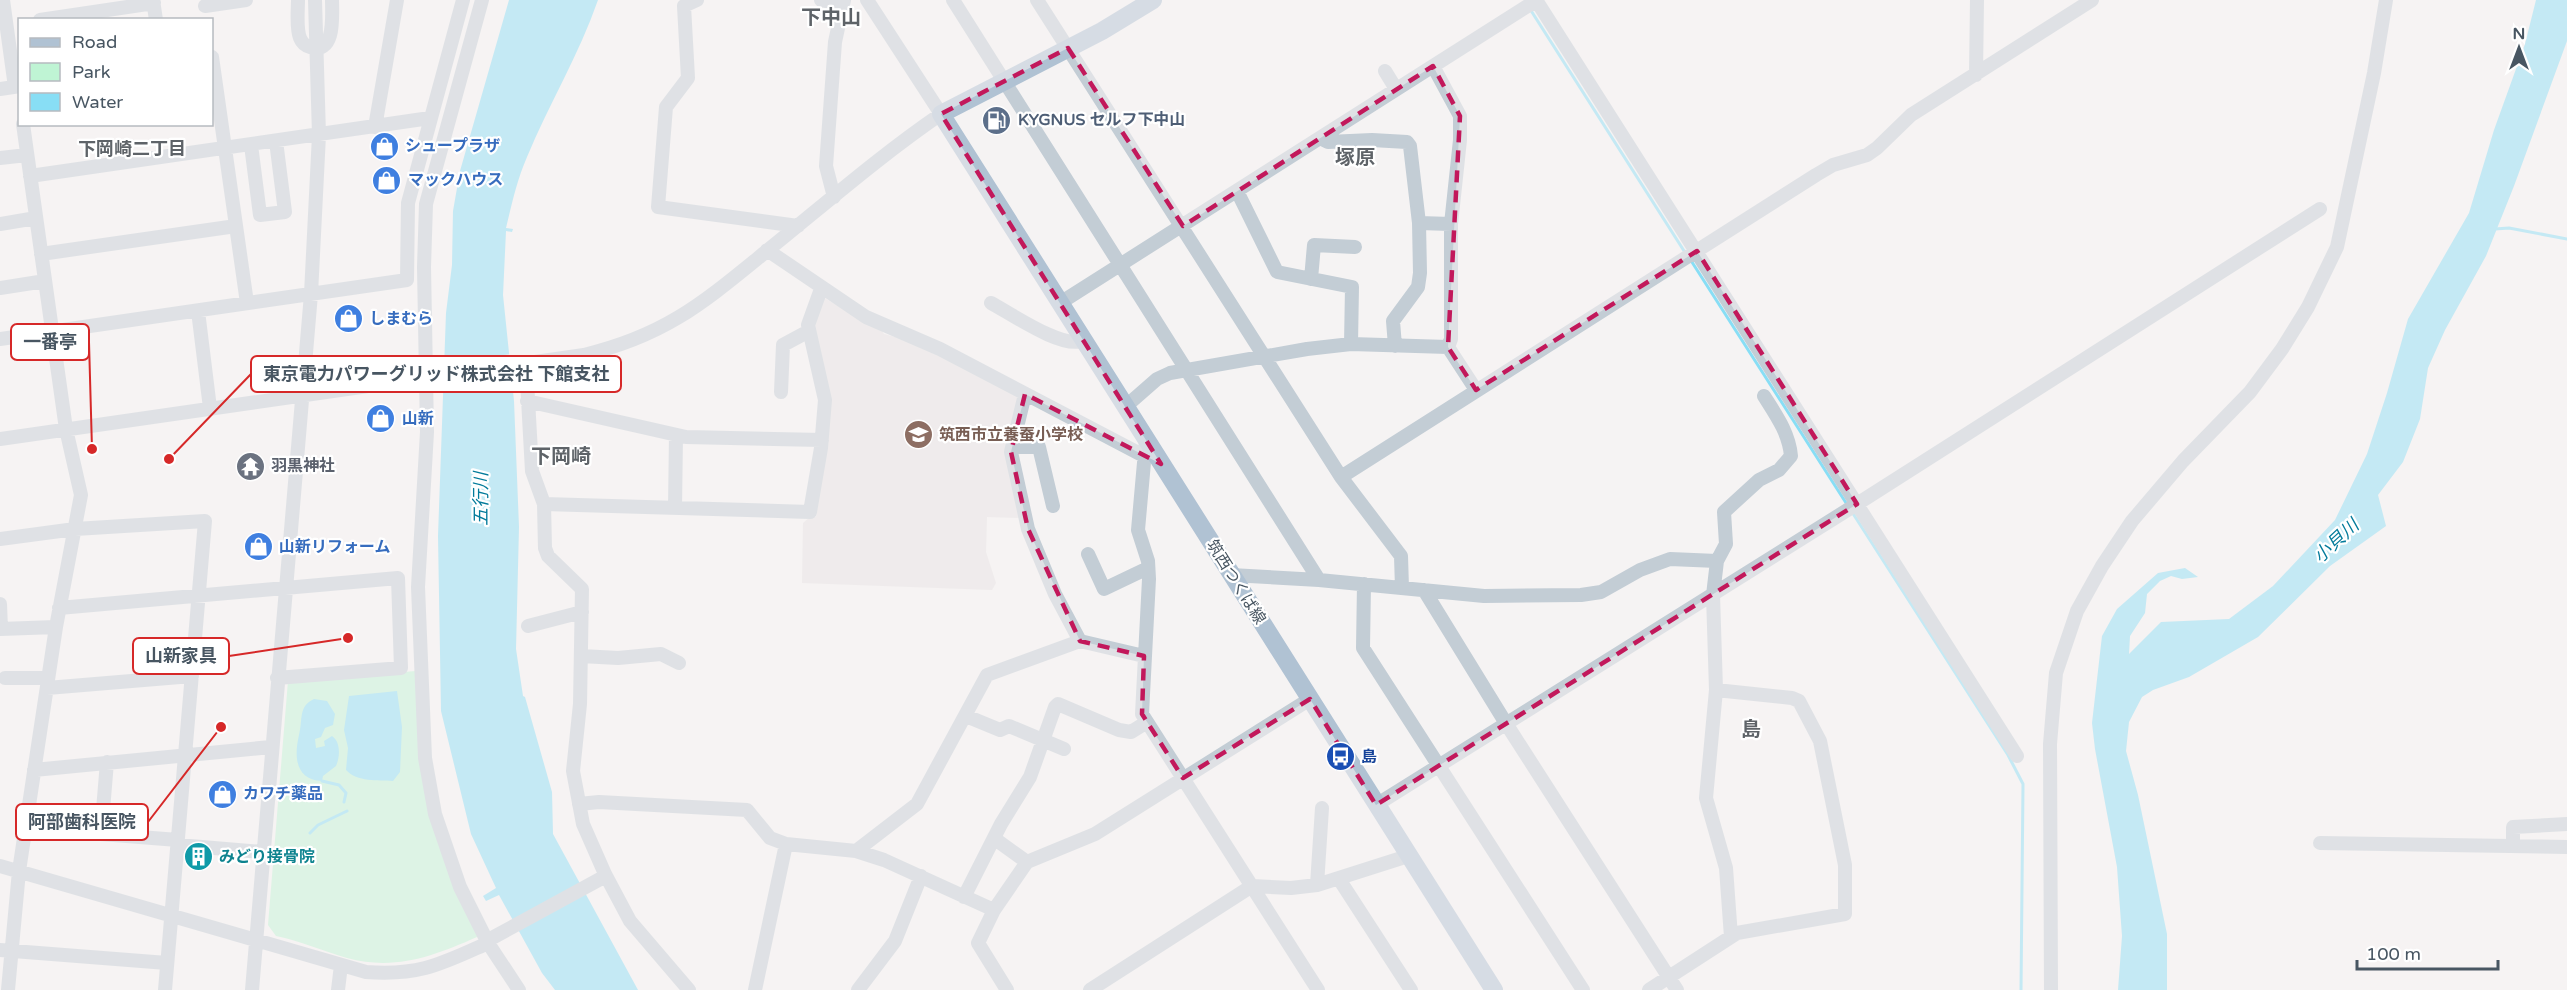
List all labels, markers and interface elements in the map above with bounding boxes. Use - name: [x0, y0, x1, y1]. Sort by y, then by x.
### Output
- district label: 下中山: [801, 6, 861, 30]
- legend: [18, 18, 213, 126]
- north arrow: [2489, 18, 2549, 78]
- text: N: [2513, 24, 2525, 44]
- text: Road: [72, 31, 117, 53]
- text: Park: [72, 61, 111, 83]
- text: Water: [72, 91, 123, 113]
- fuel station icon: KYGNUS セルフ下中山: [981, 104, 1013, 136]
- place label: KYGNUS セルフ下中山: [1018, 110, 1186, 130]
- shop icon: シュープラザ: [368, 130, 400, 162]
- place label: シュープラザ: [405, 136, 500, 156]
- district label: 下岡崎二丁目: [78, 138, 186, 160]
- district label: 塚原: [1335, 146, 1375, 170]
- shop icon: マックハウス: [371, 164, 403, 196]
- place label: マックハウス: [408, 170, 503, 190]
- shop icon: しまむら: [332, 303, 364, 335]
- place label: しまむら: [369, 309, 433, 329]
- callout: 一番亭: [11, 324, 89, 360]
- text: 一番亭: [23, 331, 77, 353]
- callout: 東京電力パワーグリッド株式会社 下館支社: [251, 356, 621, 392]
- text: 東京電力パワーグリッド株式会社 下館支社: [263, 363, 609, 385]
- shop icon: 山新: [365, 403, 397, 435]
- place label: 山新: [402, 409, 434, 429]
- school or university icon: 筑西市立養蚕小学校: [902, 419, 934, 451]
- place label: 筑西市立養蚕小学校: [939, 425, 1083, 445]
- district label: 下岡崎: [531, 445, 591, 469]
- temple icon: 羽黒神社: [234, 450, 266, 482]
- place label: 羽黒神社: [271, 456, 335, 476]
- water label: 五行川: [470, 470, 492, 526]
- water label: 小貝川: [2309, 513, 2365, 567]
- shop icon: 山新リフォーム: [242, 531, 274, 563]
- street label: 筑西つくば線: [1202, 536, 1270, 628]
- place label: 山新リフォーム: [279, 537, 391, 557]
- callout: 山新家具: [133, 638, 229, 674]
- text: 山新家具: [145, 645, 217, 667]
- district label: 島: [1741, 718, 1761, 742]
- bus stop icon: 島: [1324, 741, 1356, 773]
- place label: 島: [1361, 747, 1377, 767]
- shop icon: カワチ薬品: [206, 778, 238, 810]
- place label: カワチ薬品: [243, 784, 323, 804]
- callout: 阿部歯科医院: [16, 804, 148, 840]
- text: 阿部歯科医院: [28, 811, 136, 833]
- building icon: みどり接骨院: [182, 841, 214, 873]
- place label: みどり接骨院: [219, 847, 315, 867]
- scale bar: [2357, 933, 2498, 971]
- text: 100 m: [2366, 943, 2421, 965]

